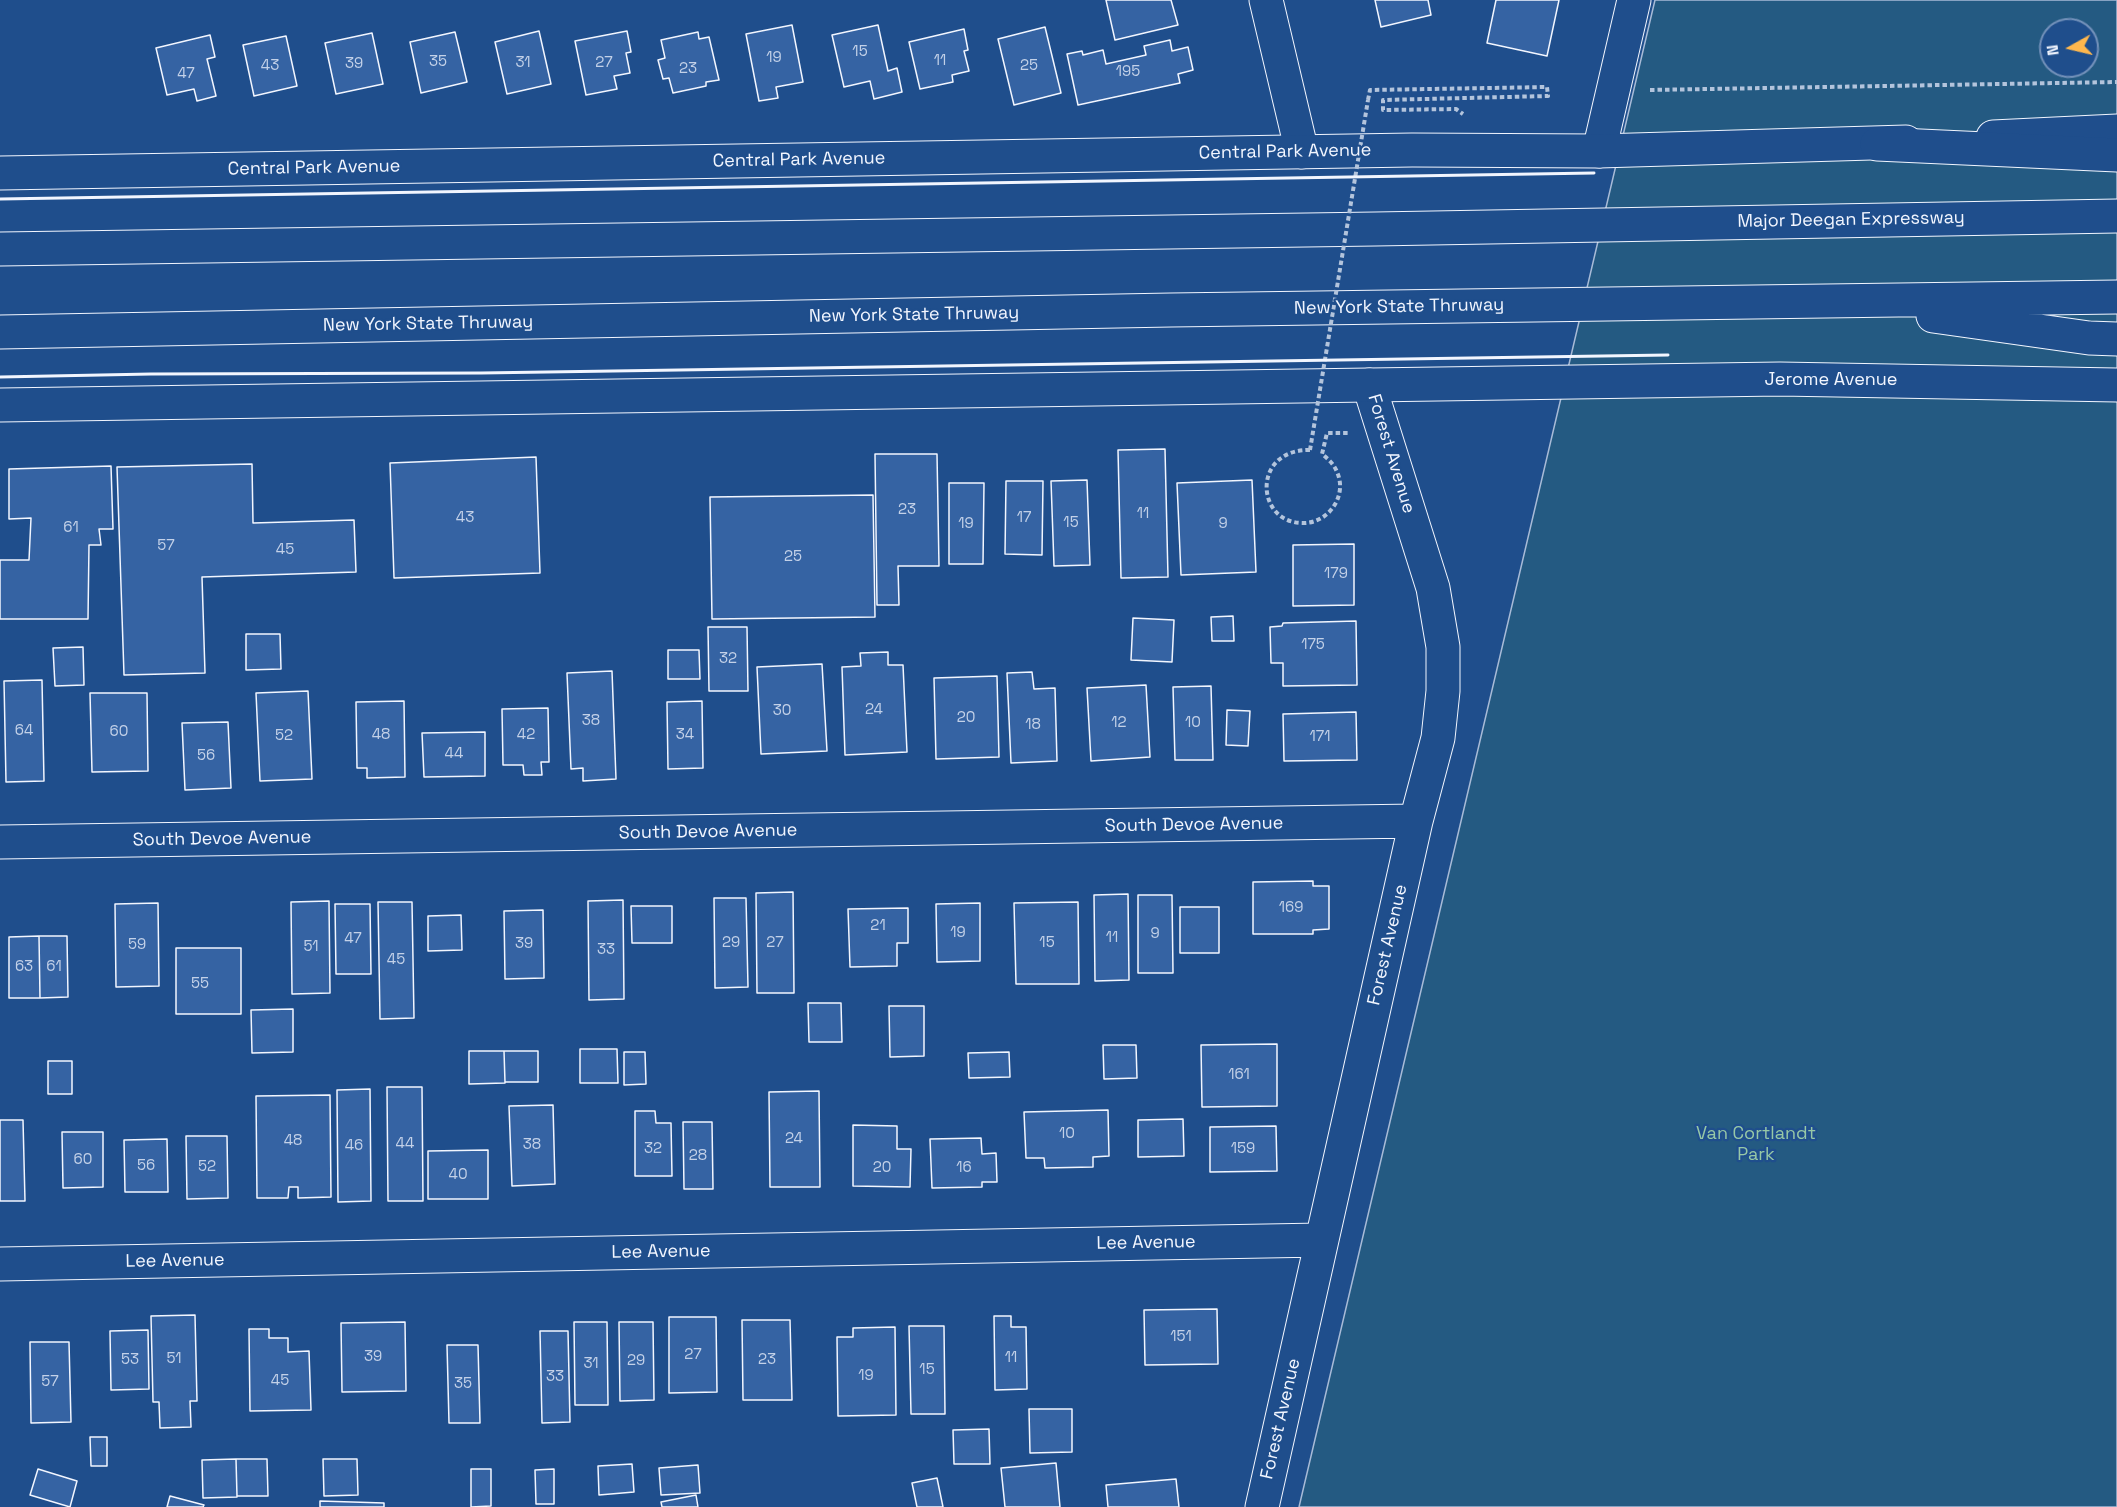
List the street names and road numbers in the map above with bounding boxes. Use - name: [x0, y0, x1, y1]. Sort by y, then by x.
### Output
- street label: Central Park Avenue: [1198, 140, 1372, 164]
- street label: Central Park Avenue: [712, 148, 886, 172]
- street label: Central Park Avenue: [227, 156, 401, 180]
- street label: Major Deegan Expressway: [1737, 207, 1965, 233]
- street label: New York State Thruway: [1294, 294, 1504, 320]
- street label: New York State Thruway: [809, 302, 1019, 328]
- street label: New York State Thruway: [323, 311, 533, 337]
- street label: Jerome Avenue: [1765, 369, 1897, 391]
- street label: Forest Avenue: [1363, 392, 1419, 516]
- street label: South Devoe Avenue: [1105, 813, 1283, 837]
- street label: South Devoe Avenue: [619, 820, 797, 844]
- street label: South Devoe Avenue: [133, 827, 311, 851]
- street label: Forest Avenue: [1364, 882, 1412, 1008]
- street label: Lee Avenue: [1096, 1231, 1196, 1255]
- street label: Lee Avenue: [611, 1240, 711, 1264]
- street label: Lee Avenue: [125, 1249, 225, 1273]
- street label: Forest Avenue: [1257, 1356, 1305, 1482]

